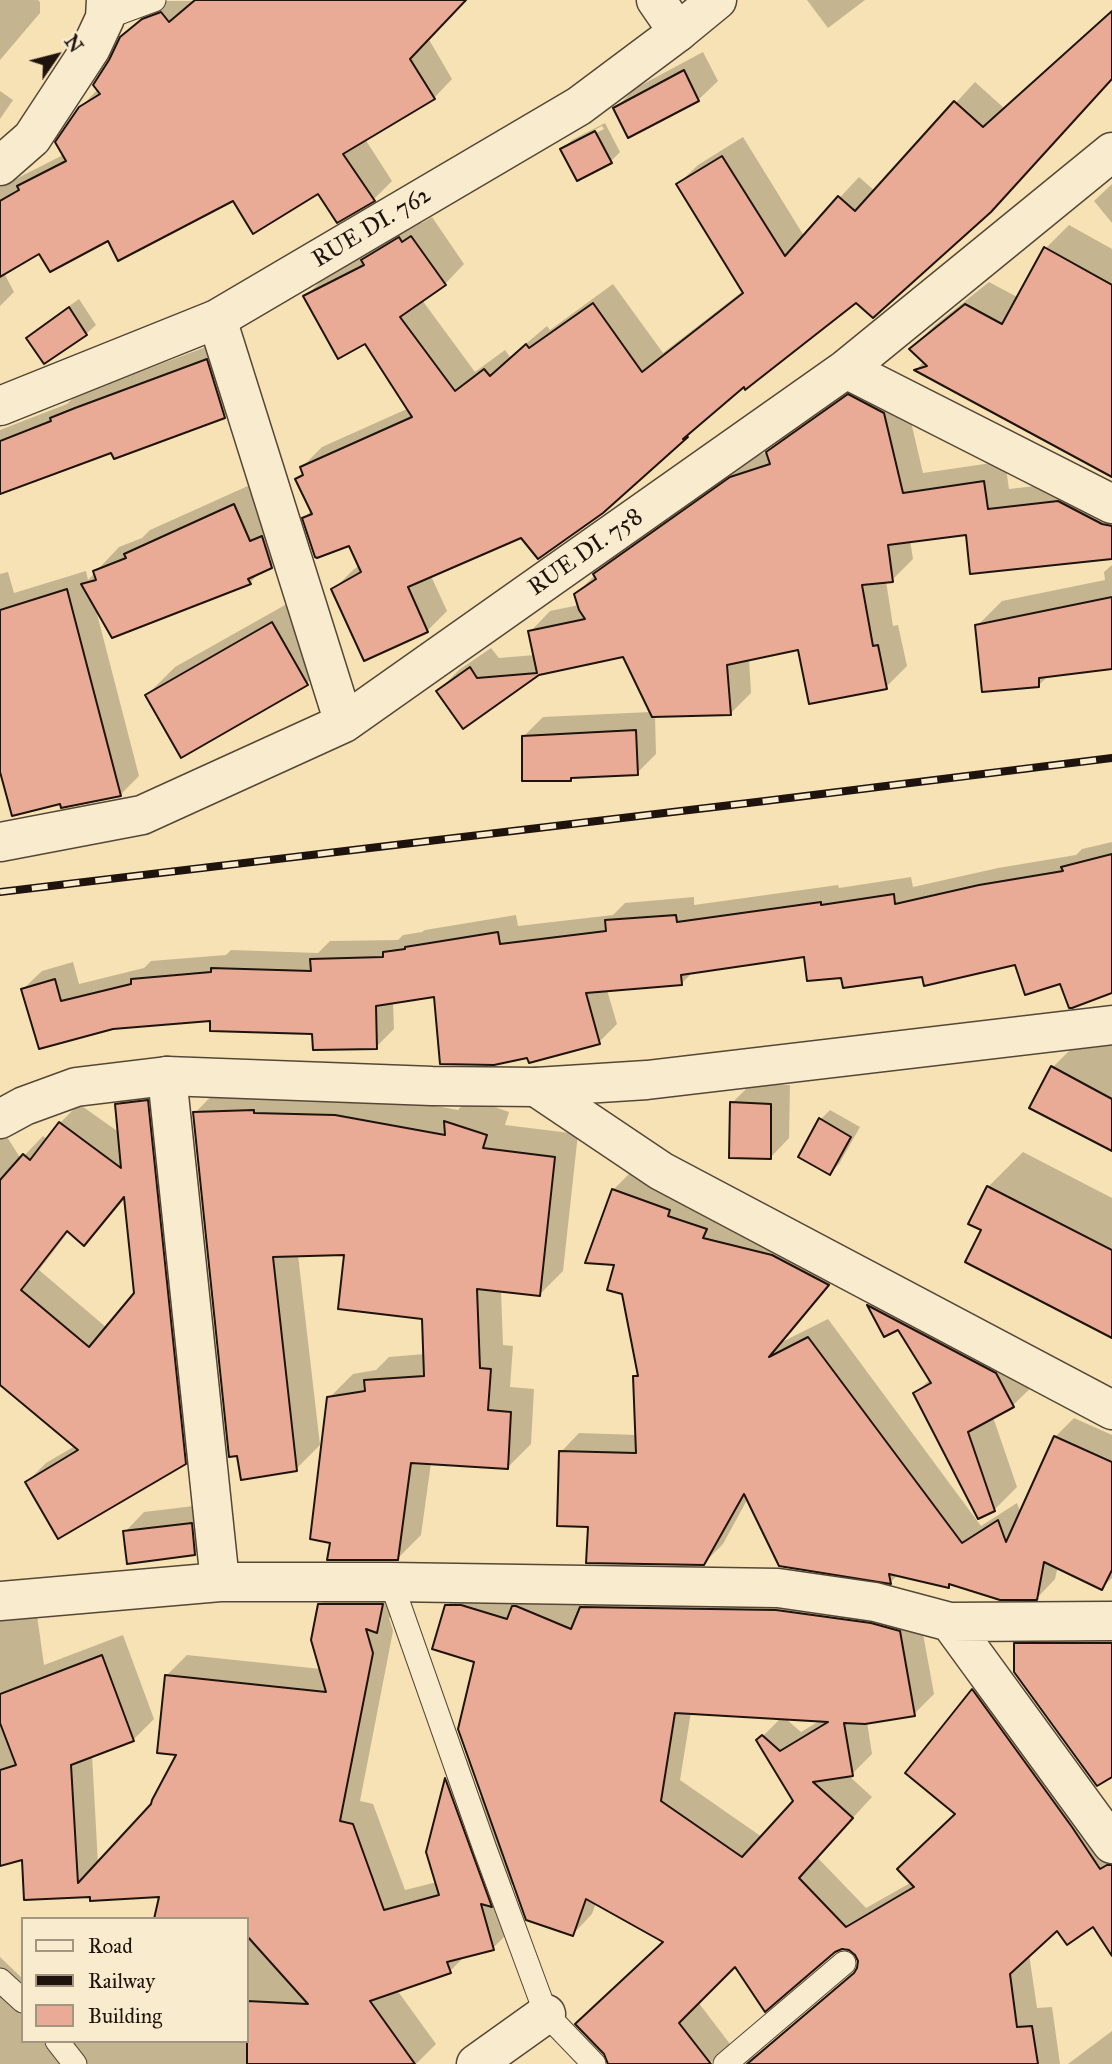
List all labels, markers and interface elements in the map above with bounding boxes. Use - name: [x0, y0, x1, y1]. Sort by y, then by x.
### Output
- north arrow: [21, 21, 91, 91]
- text: N: [60, 30, 88, 57]
- street label: RUE DI. 762: [307, 181, 437, 275]
- street label: RUE DI. 758: [523, 503, 649, 603]
- legend: [21, 1917, 248, 2043]
- text: Road: [88, 1933, 133, 1959]
- text: Railway: [88, 1968, 155, 1994]
- text: Building: [88, 2003, 162, 2029]

